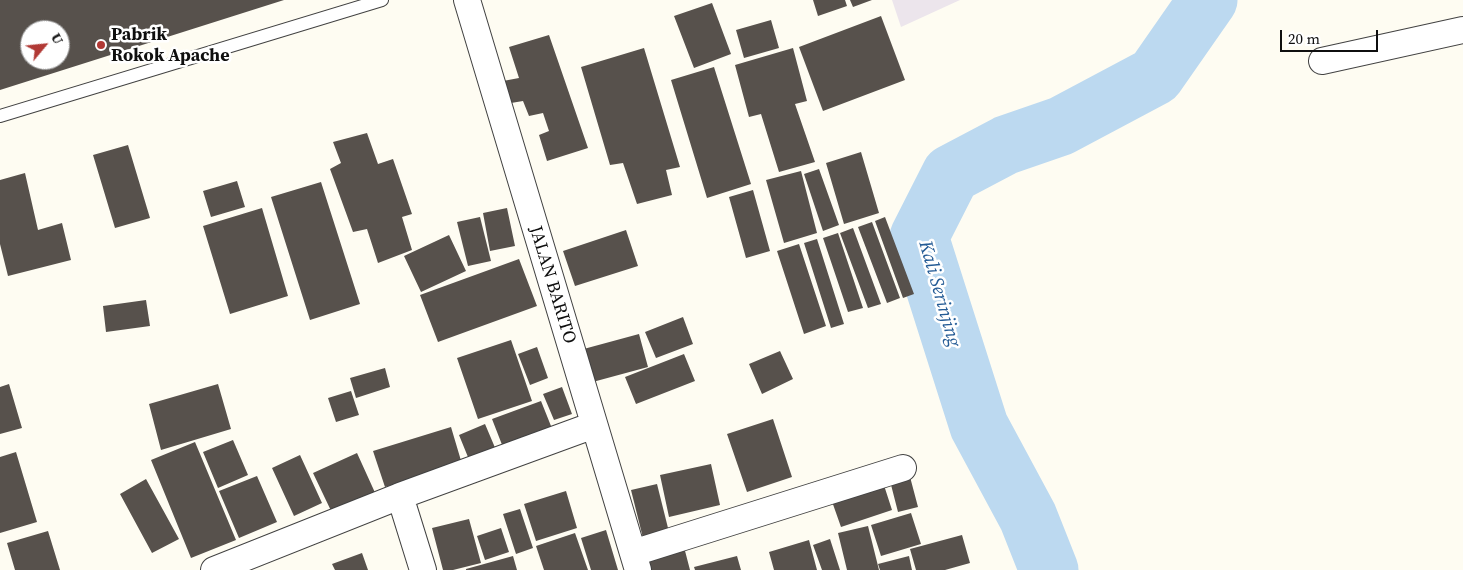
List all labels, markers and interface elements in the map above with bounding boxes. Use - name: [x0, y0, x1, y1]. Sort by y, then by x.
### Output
- north arrow: [20, 20, 70, 70]
- scale bar: [1283, 20, 1380, 52]
- place label: Pabrik Rokok Apache: [111, 24, 230, 66]
- text: 20 m: [1288, 28, 1320, 49]
- text: U: [46, 29, 69, 48]
- marker: Pabrik Rokok Apache: [95, 39, 107, 51]
- street label: JALAN BARITO: [524, 223, 580, 347]
- water label: Kali Serinjing: [913, 238, 965, 350]

